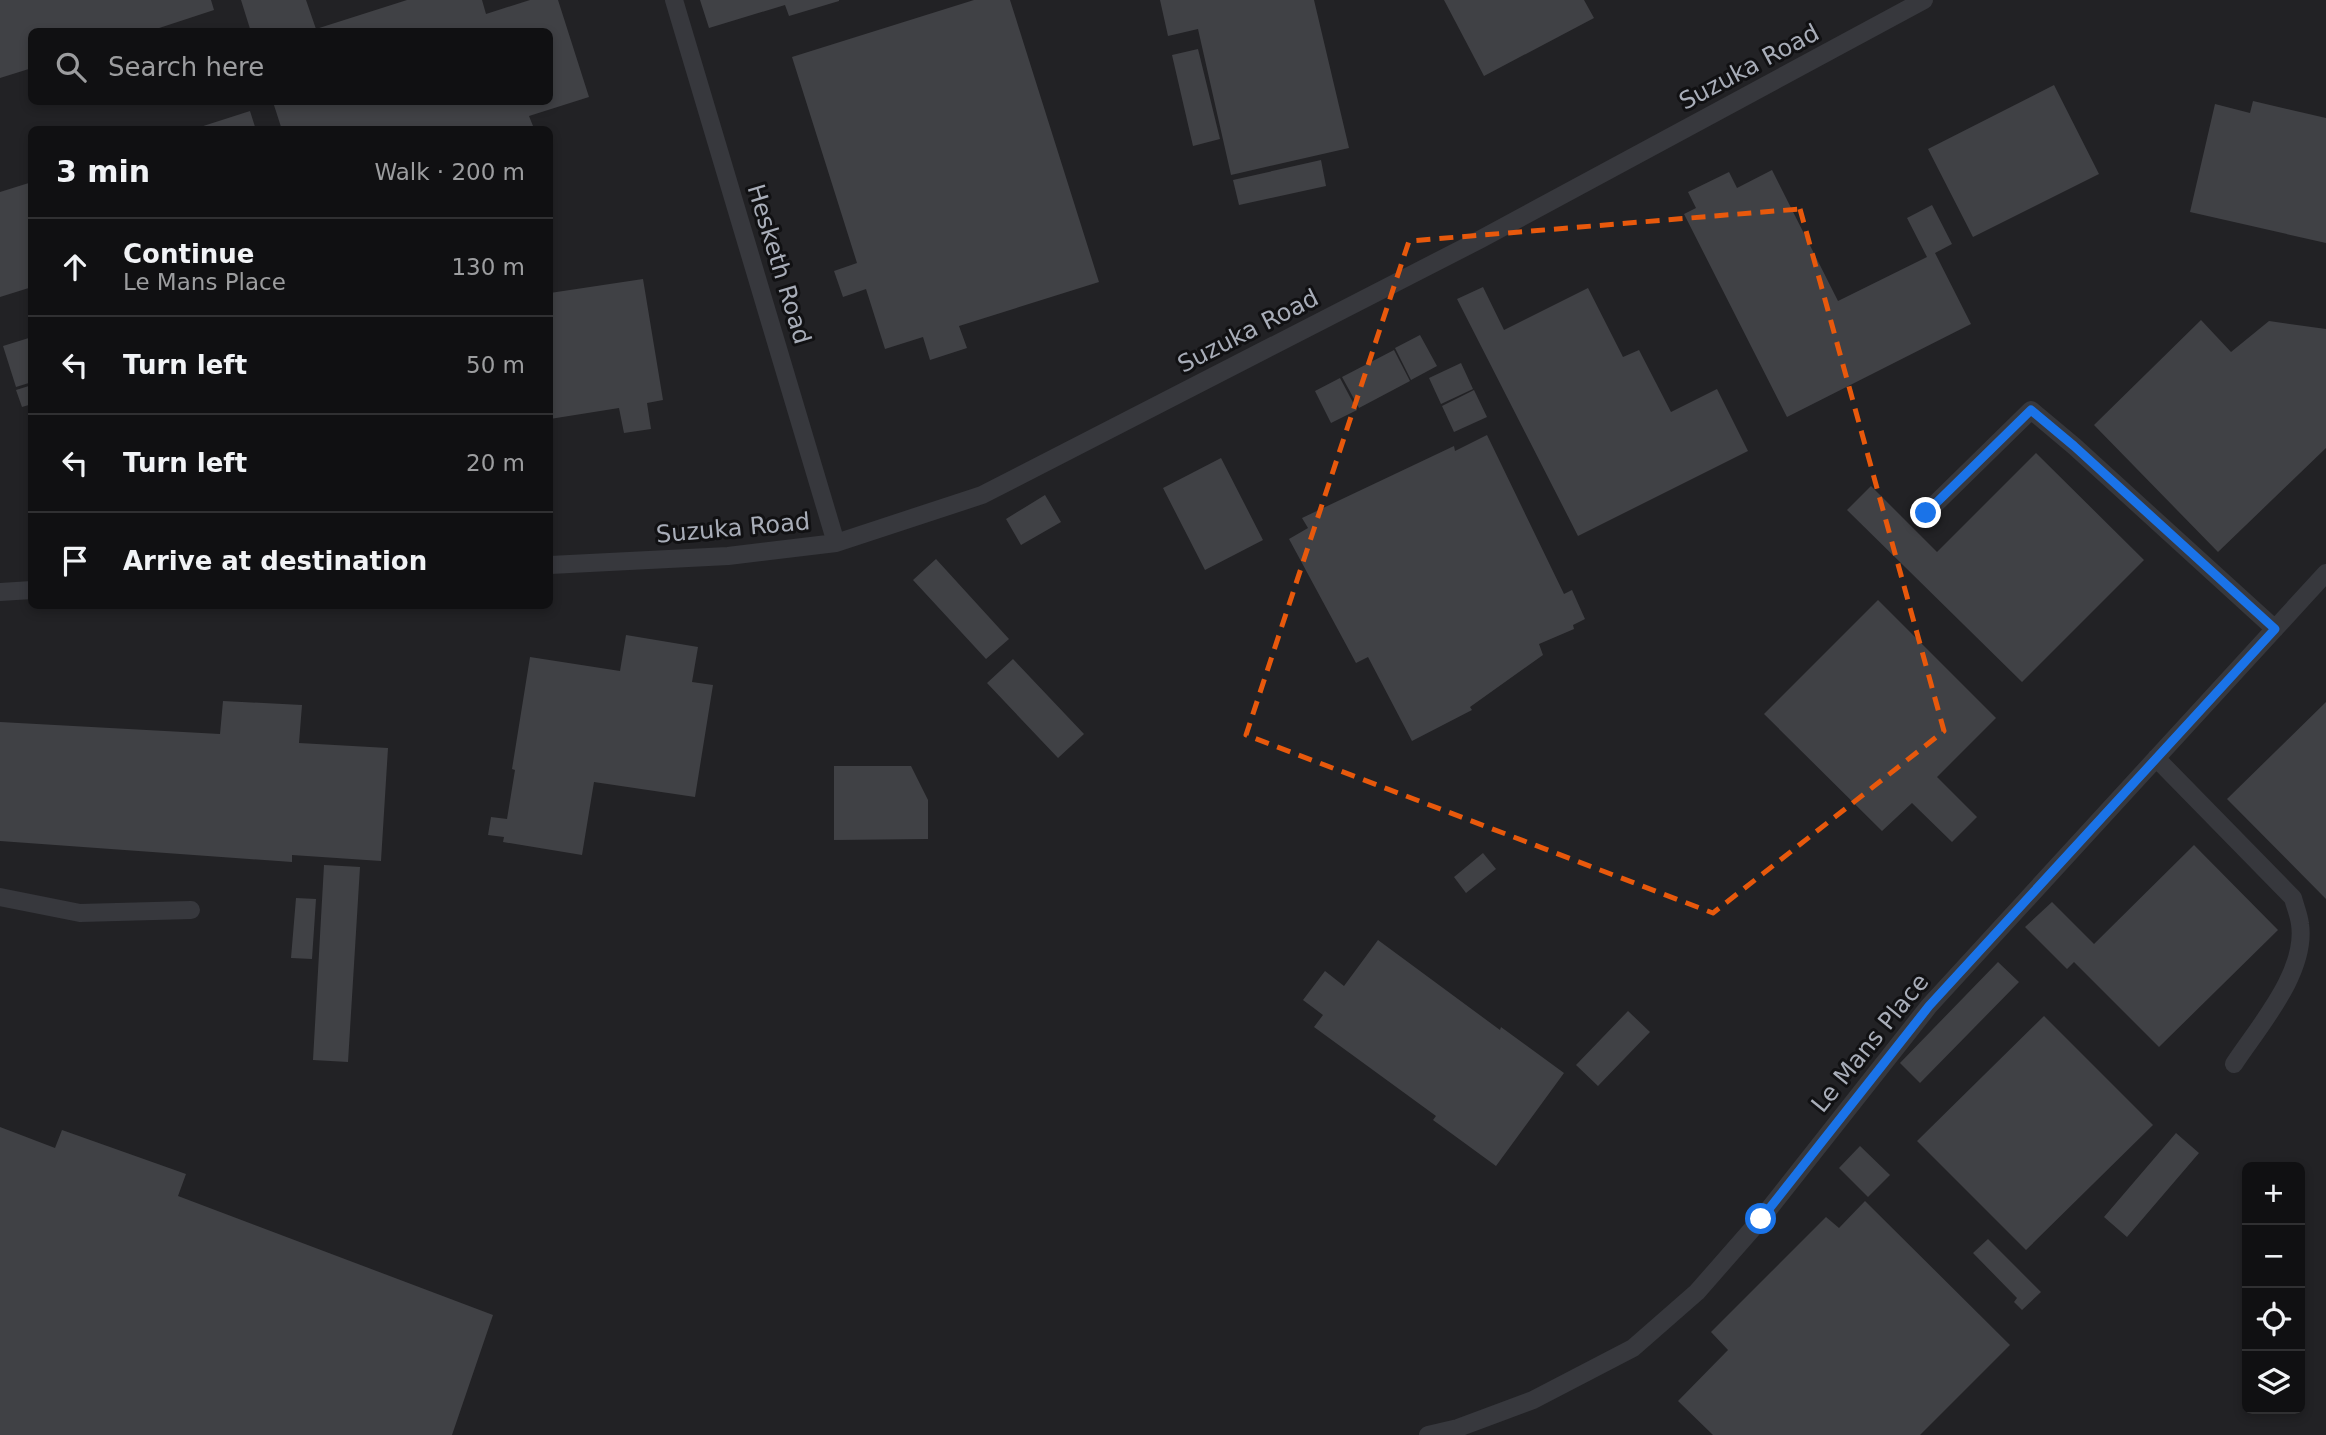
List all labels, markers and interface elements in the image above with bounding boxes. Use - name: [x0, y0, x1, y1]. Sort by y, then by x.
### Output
- street label: Suzuka Road: [1674, 18, 1824, 116]
- search box: [28, 28, 553, 105]
- icon: search: [52, 48, 90, 86]
- text: Search here: [108, 52, 264, 82]
- text: 3 min: [56, 154, 150, 189]
- text: Walk · 200 m: [374, 159, 525, 185]
- street label: Hesketh Road: [741, 181, 817, 347]
- text: Continue: [123, 239, 254, 269]
- icon: ahead: [56, 248, 94, 286]
- text: 130 m: [451, 254, 525, 280]
- text: Le Mans Place: [123, 269, 286, 295]
- street label: Suzuka Road: [1173, 284, 1323, 378]
- icon: left: [56, 346, 94, 384]
- text: Turn left: [123, 350, 247, 380]
- text: 50 m: [466, 352, 525, 378]
- icon: left: [56, 444, 94, 482]
- text: Turn left: [123, 448, 247, 478]
- text: 20 m: [466, 450, 525, 476]
- route end: [1910, 497, 1941, 528]
- street label: Suzuka Road: [655, 507, 811, 549]
- icon: arrive: [56, 542, 94, 580]
- text: Arrive at destination: [123, 546, 427, 576]
- street label: Le Mans Place: [1806, 968, 1934, 1118]
- map controls: [2242, 1162, 2305, 1414]
- button: +: [2242, 1162, 2305, 1225]
- route start: [1745, 1203, 1776, 1234]
- button: −: [2242, 1225, 2305, 1288]
- button: locate: [2242, 1288, 2305, 1351]
- button: layers: [2242, 1351, 2305, 1414]

